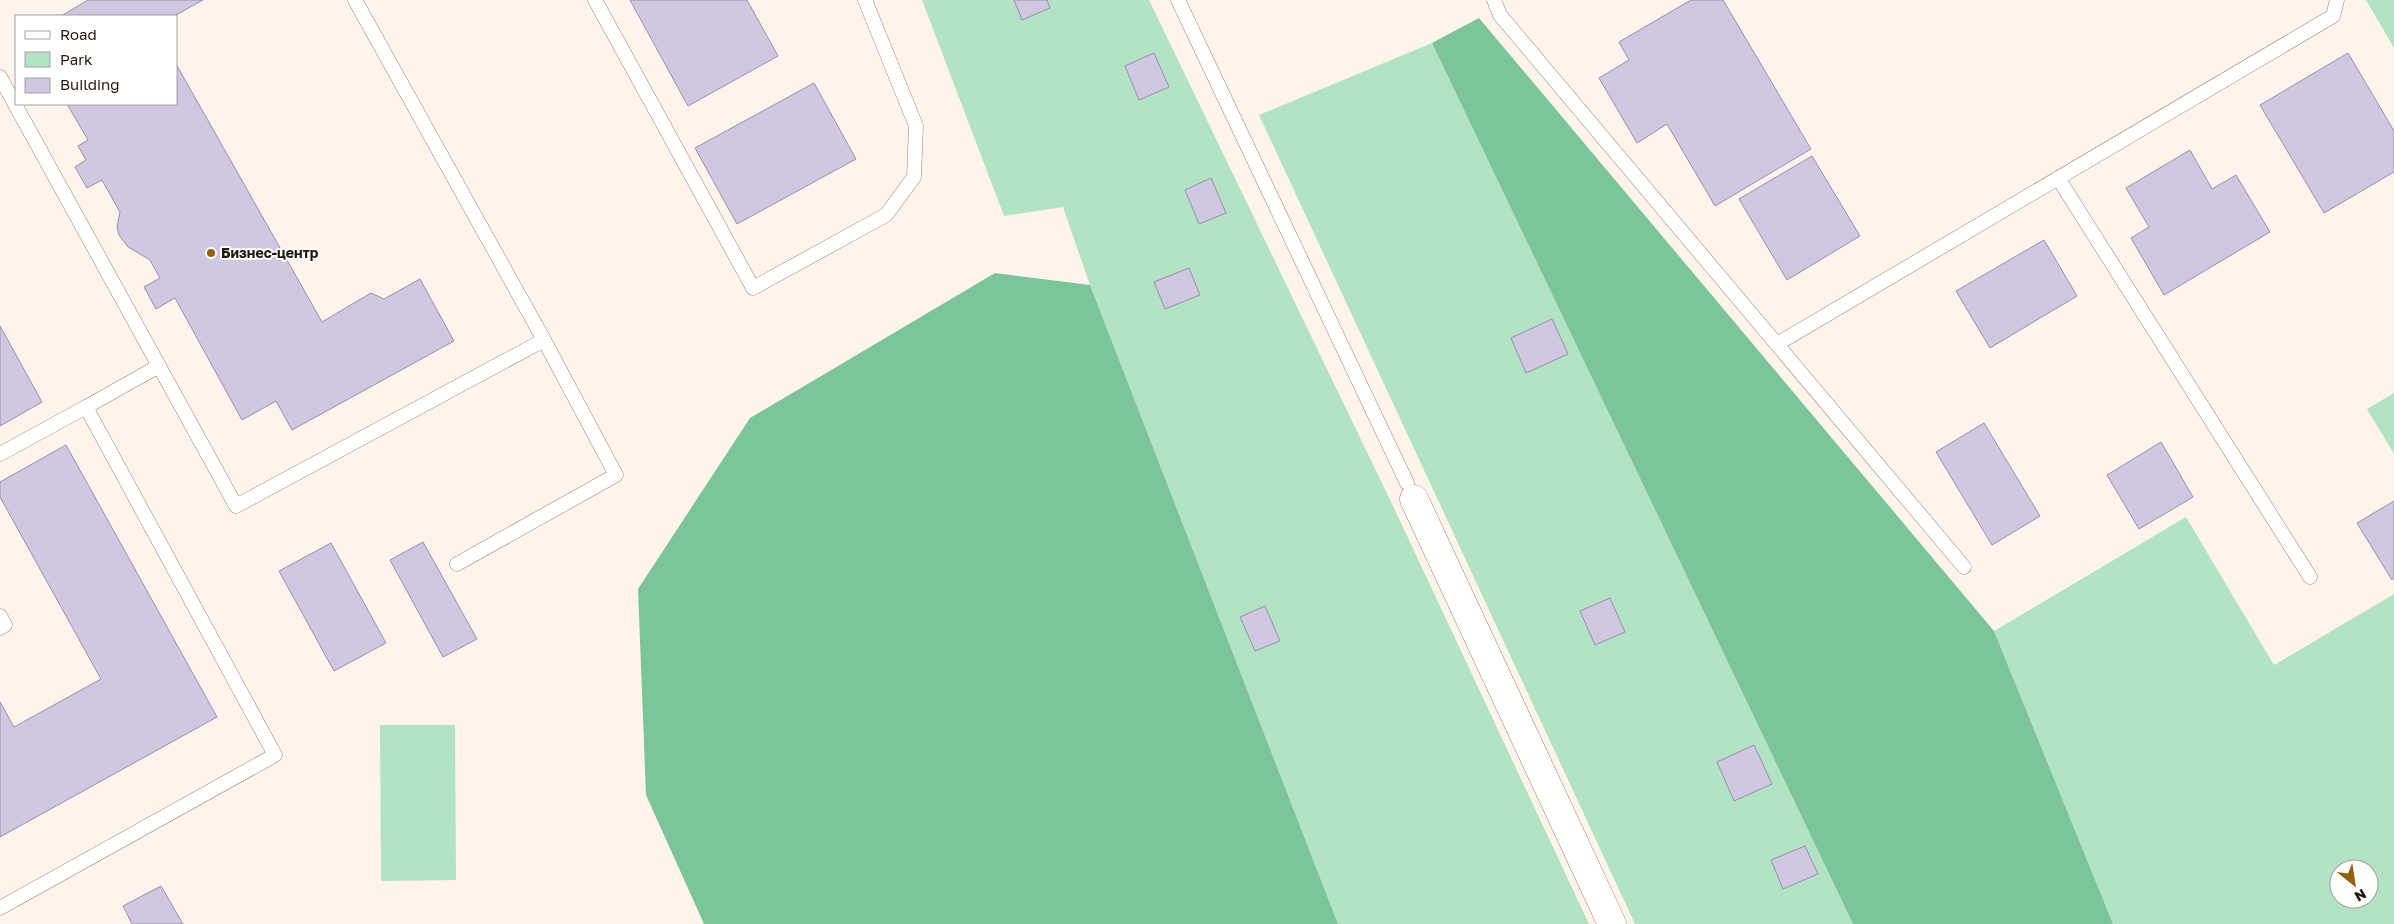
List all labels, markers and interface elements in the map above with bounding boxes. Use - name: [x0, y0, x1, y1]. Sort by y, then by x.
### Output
- legend: [15, 15, 178, 105]
- text: Road: [60, 25, 97, 43]
- text: Park: [60, 50, 93, 68]
- text: Building: [60, 75, 120, 93]
- place label: Бизнес-центр: [221, 244, 319, 261]
- marker: Бизнес-центр: [205, 247, 217, 259]
- north arrow: [2329, 859, 2379, 909]
- text: N: [2352, 886, 2370, 906]

